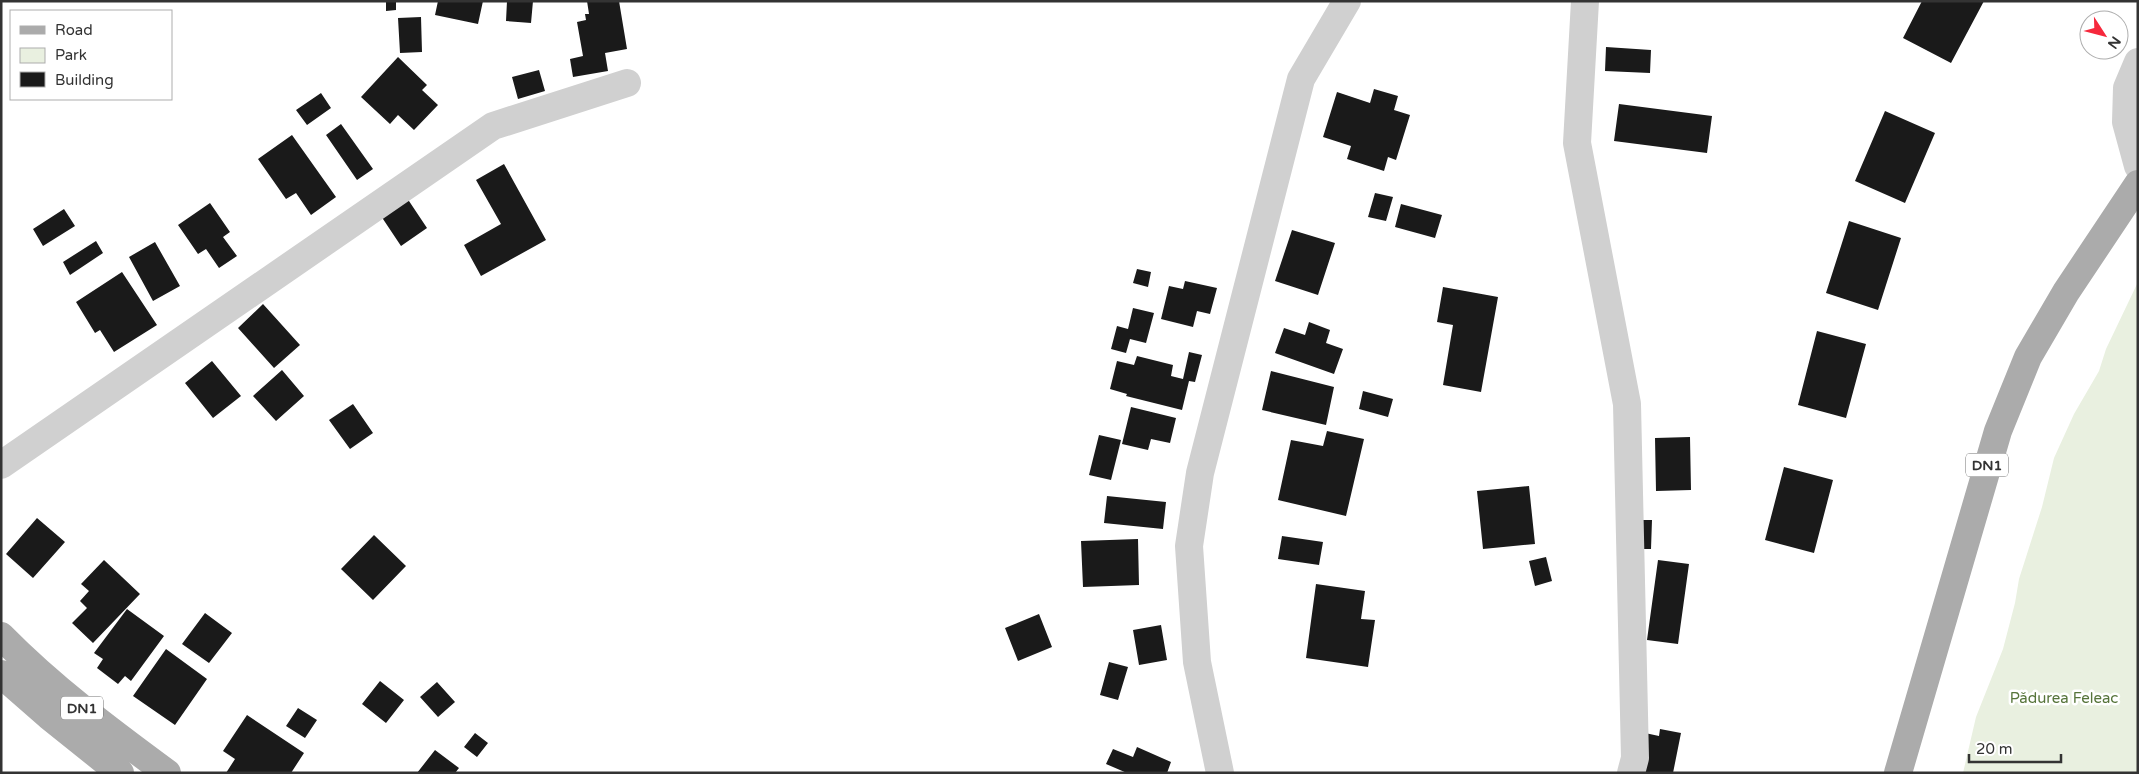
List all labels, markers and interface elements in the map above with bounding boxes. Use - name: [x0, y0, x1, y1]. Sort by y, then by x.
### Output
- legend: [10, 10, 172, 100]
- north arrow: [2079, 10, 2129, 60]
- text: Road: [55, 21, 93, 39]
- text: N: [2104, 33, 2124, 52]
- text: Park: [55, 46, 87, 64]
- text: Building: [55, 71, 114, 89]
- road number: DN1: [1966, 454, 2008, 476]
- park label: Pădurea Feleac: [2010, 689, 2118, 707]
- road number: DN1: [61, 696, 103, 720]
- scale bar: [1969, 732, 2062, 764]
- text: 20 m: [1976, 740, 2013, 758]

